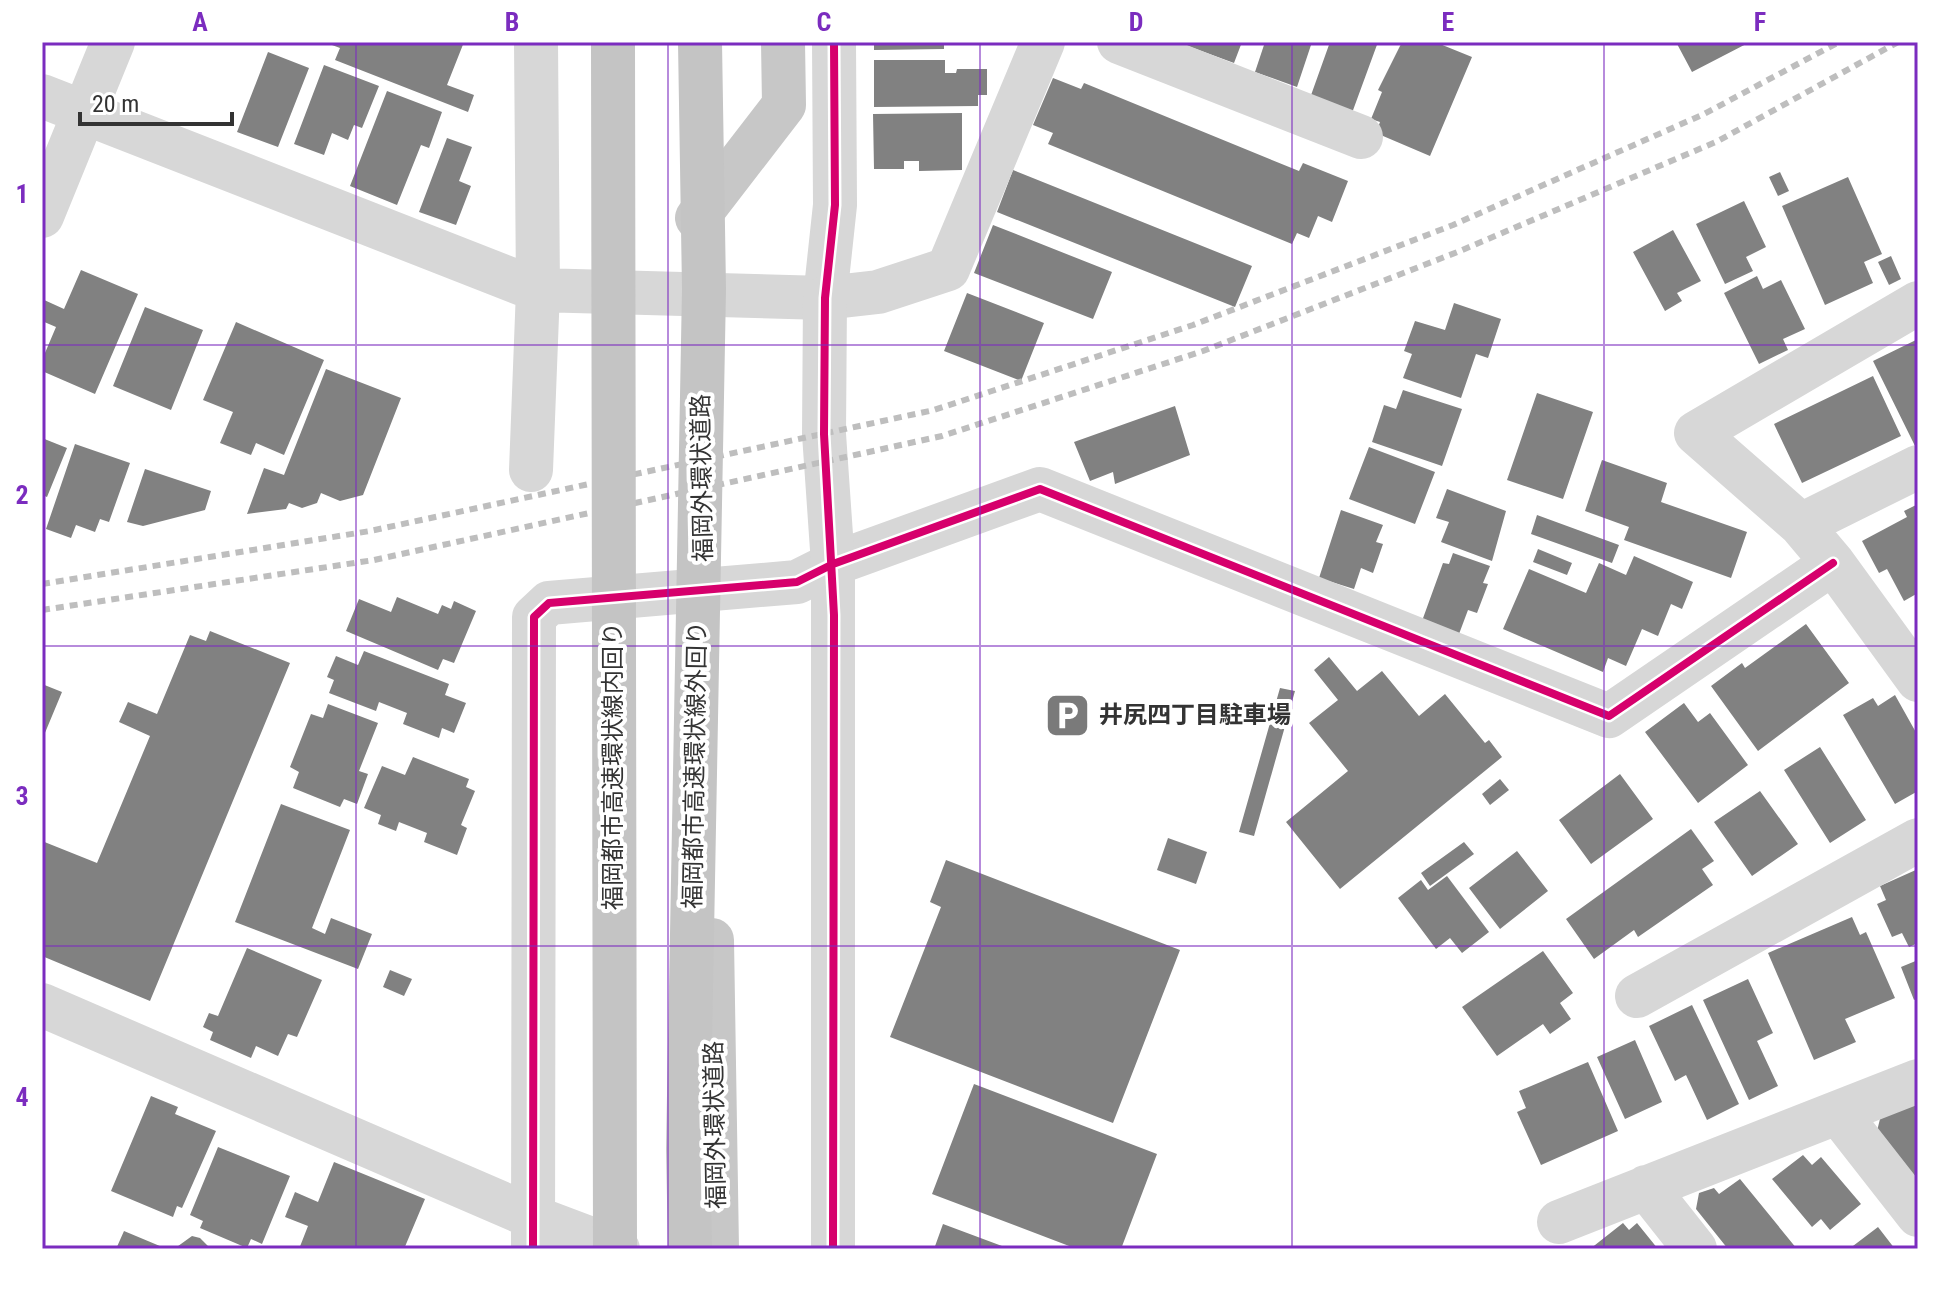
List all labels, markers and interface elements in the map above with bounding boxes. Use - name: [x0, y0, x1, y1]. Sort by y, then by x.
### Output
- text: A: [192, 7, 208, 37]
- text: B: [505, 7, 519, 37]
- text: C: [817, 7, 832, 37]
- text: D: [1129, 7, 1143, 37]
- text: E: [1442, 7, 1455, 37]
- text: F: [1754, 7, 1766, 37]
- scale bar: [80, 76, 232, 126]
- text: 20 m: [92, 90, 139, 118]
- text: 1: [15, 179, 29, 209]
- street label: 福岡外環状道路: [687, 394, 717, 562]
- text: 2: [15, 480, 29, 510]
- street label: 福岡都市高速環状線外回り: [678, 621, 712, 909]
- street label: 福岡都市高速環状線内回り: [599, 622, 627, 910]
- parking icon: 井尻四丁目駐車場: [1044, 691, 1092, 739]
- place label: 井尻四丁目駐車場: [1099, 701, 1291, 729]
- text: 3: [15, 781, 29, 811]
- street label: 福岡外環状道路: [700, 1041, 730, 1209]
- text: 4: [15, 1082, 29, 1112]

